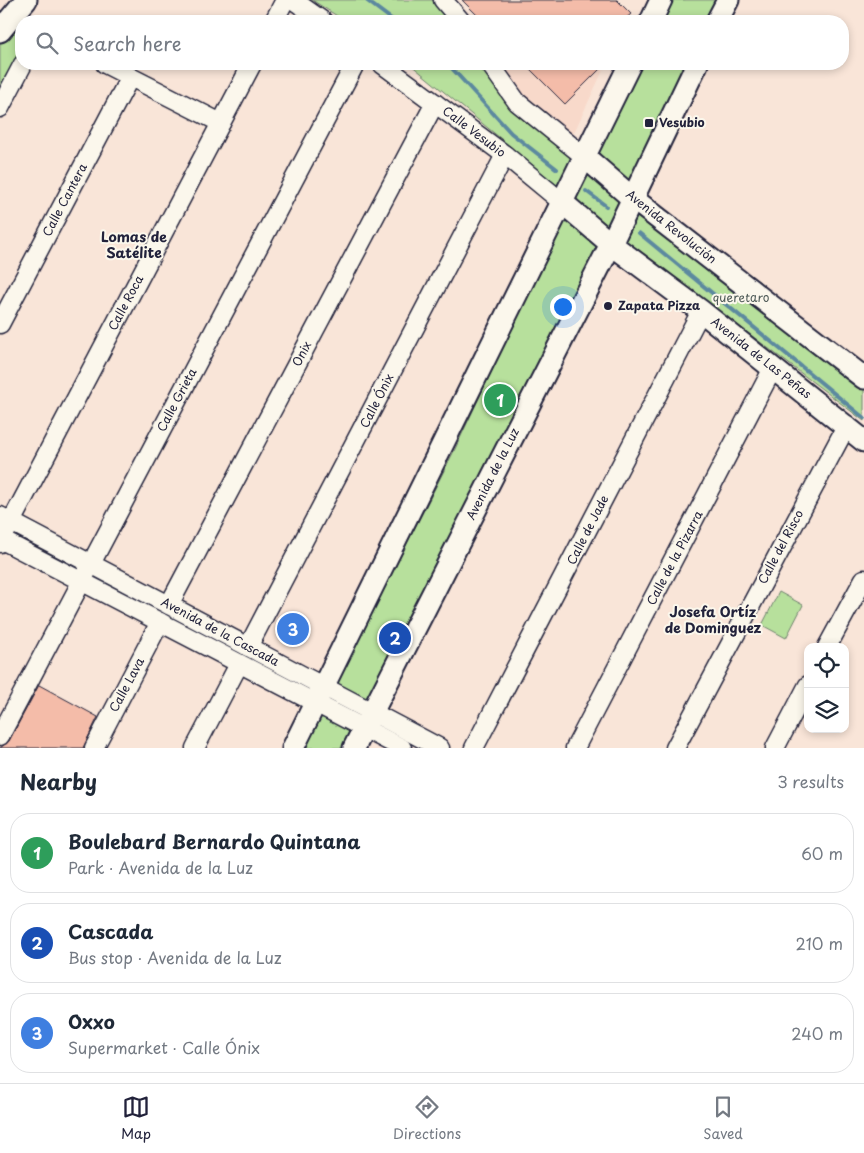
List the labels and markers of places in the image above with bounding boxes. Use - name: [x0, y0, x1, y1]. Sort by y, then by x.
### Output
- place label: Vesubio: [659, 113, 705, 131]
- marker: Vesubio: [643, 117, 655, 129]
- place label: Zapata Pizza: [618, 296, 700, 314]
- marker: Zapata Pizza: [602, 300, 614, 312]
- pin: 1: [484, 381, 516, 419]
- pin: 3: [277, 610, 309, 648]
- pin: 2: [379, 619, 411, 657]

